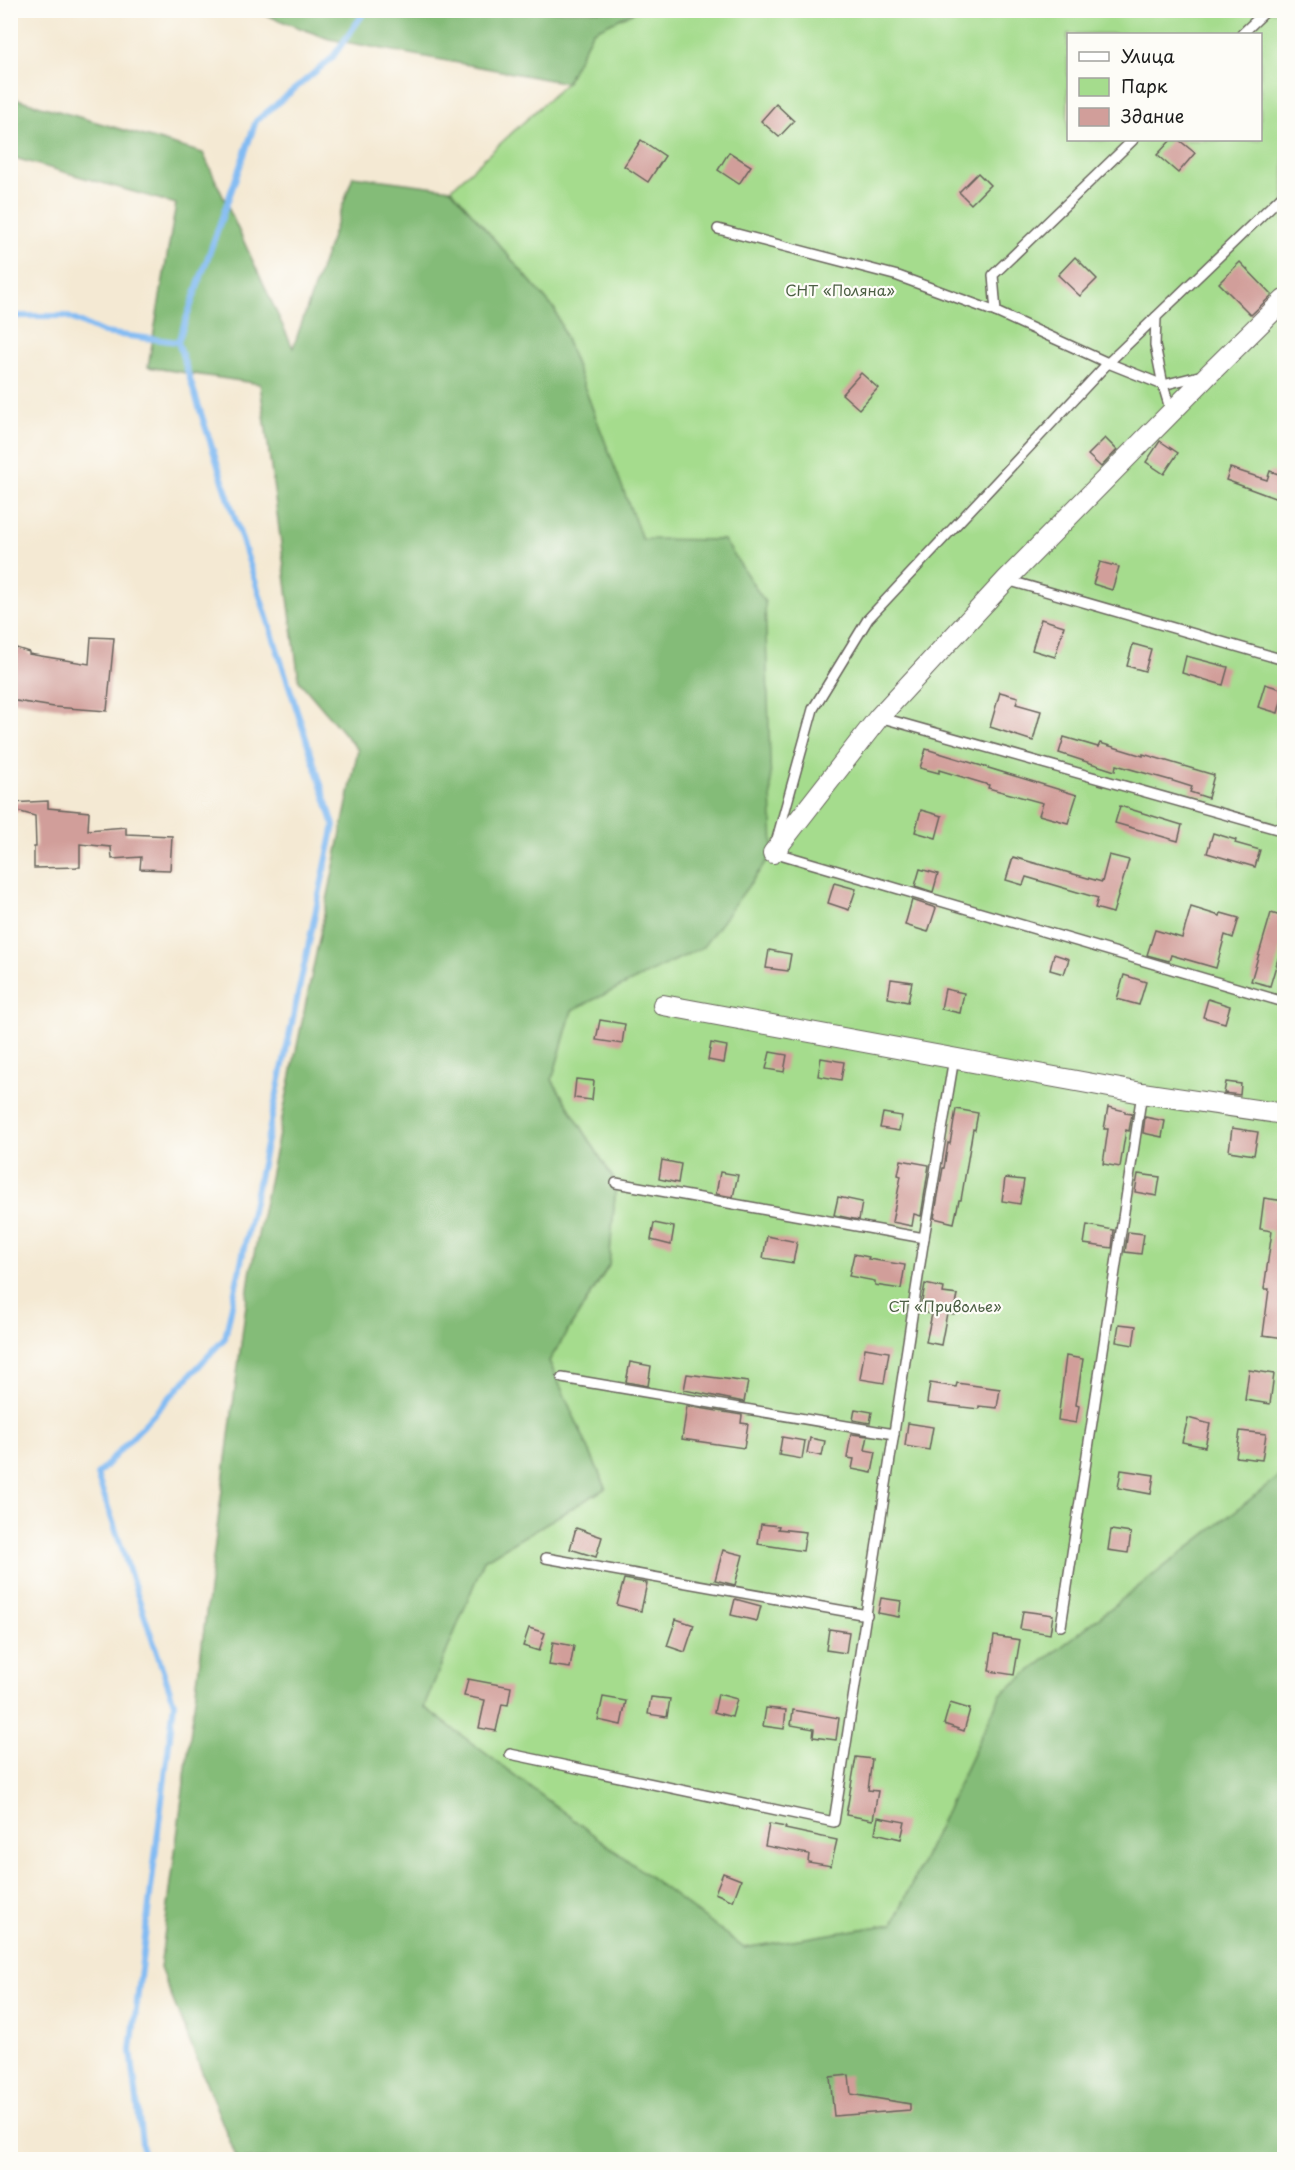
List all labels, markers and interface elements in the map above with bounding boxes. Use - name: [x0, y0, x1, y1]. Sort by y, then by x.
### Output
- legend: [1067, 33, 1262, 141]
- text: Улица: [1121, 42, 1175, 69]
- text: Парк: [1121, 72, 1168, 99]
- text: Здание: [1121, 102, 1184, 129]
- park label: СНТ «Поляна»: [785, 278, 895, 301]
- park label: СТ «Приволье»: [888, 1294, 1002, 1317]

